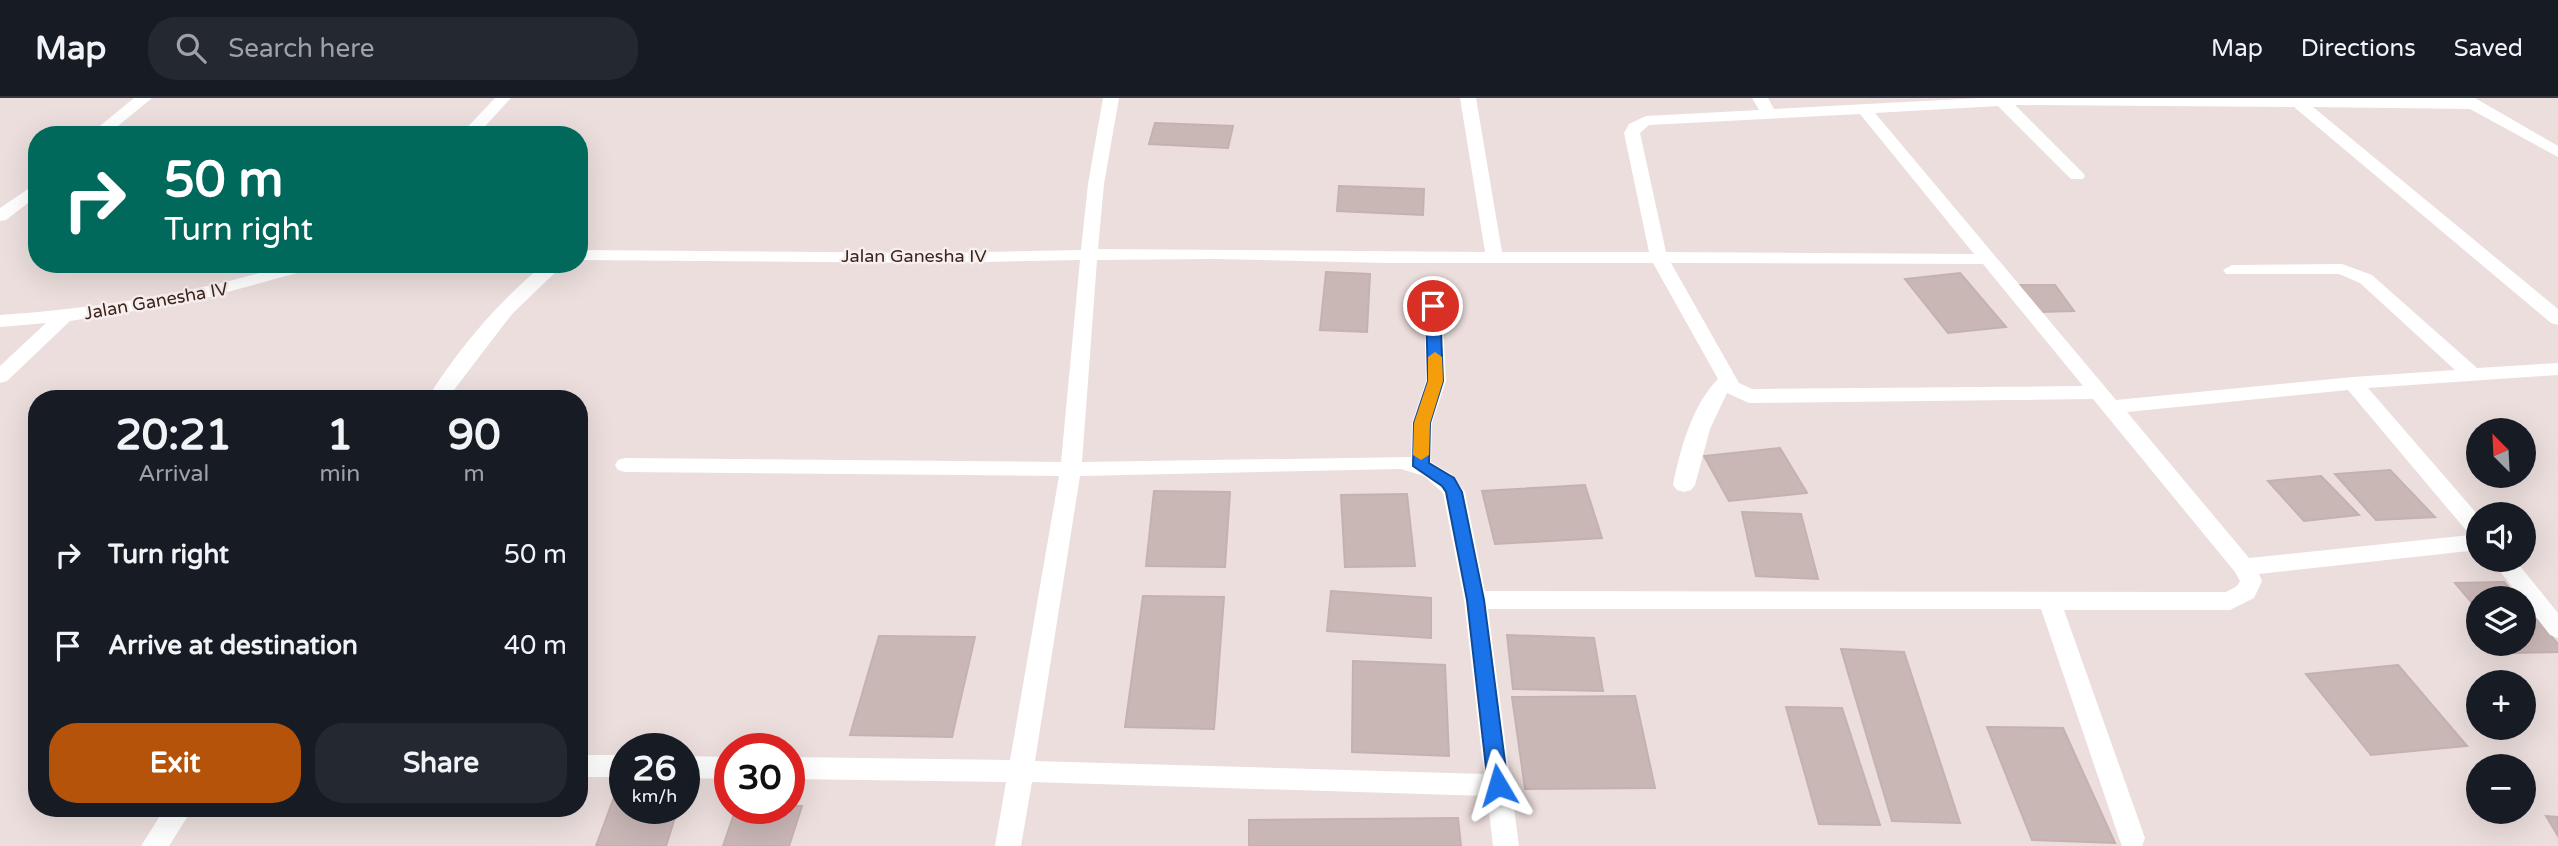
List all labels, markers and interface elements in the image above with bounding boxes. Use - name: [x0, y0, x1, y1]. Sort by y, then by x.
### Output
- search box: [148, 17, 638, 80]
- text: Map: [35, 29, 106, 68]
- icon: search: [172, 29, 210, 67]
- text: Search here: [228, 33, 374, 64]
- text: Map: [2211, 34, 2263, 63]
- text: Directions: [2301, 34, 2416, 63]
- text: Saved: [2454, 34, 2523, 63]
- text: 50 m: [164, 151, 283, 210]
- icon: right: [49, 154, 140, 245]
- text: Turn right: [164, 211, 313, 249]
- street label: Jalan Ganesha IV: [841, 245, 987, 267]
- pin: [1403, 276, 1463, 336]
- street label: Jalan Ganesha IV: [82, 277, 230, 324]
- icon: arrive: [1414, 287, 1452, 325]
- text: 20:21: [115, 410, 232, 461]
- text: 1: [327, 410, 353, 461]
- text: 90: [448, 410, 501, 461]
- north arrow: [2466, 418, 2536, 488]
- map controls: [2466, 418, 2536, 824]
- text: Arrival: [138, 460, 209, 488]
- text: min: [319, 460, 360, 488]
- text: m: [464, 460, 485, 488]
- button: sound: [2466, 502, 2536, 572]
- icon: right: [49, 536, 87, 574]
- text: Turn right: [108, 539, 229, 570]
- text: 50 m: [504, 539, 567, 570]
- button: layers: [2466, 586, 2536, 656]
- icon: arrive: [49, 627, 87, 665]
- text: Arrive at destination: [108, 630, 358, 661]
- text: 40 m: [504, 630, 567, 661]
- button: +: [2466, 670, 2536, 740]
- button: Exit: [49, 723, 301, 803]
- button: Share: [315, 723, 567, 803]
- speed limit sign: 30: [714, 733, 805, 824]
- text: 26: [633, 748, 676, 790]
- position arrow: [1461, 748, 1535, 822]
- button: −: [2466, 754, 2536, 824]
- text: km/h: [632, 785, 677, 807]

